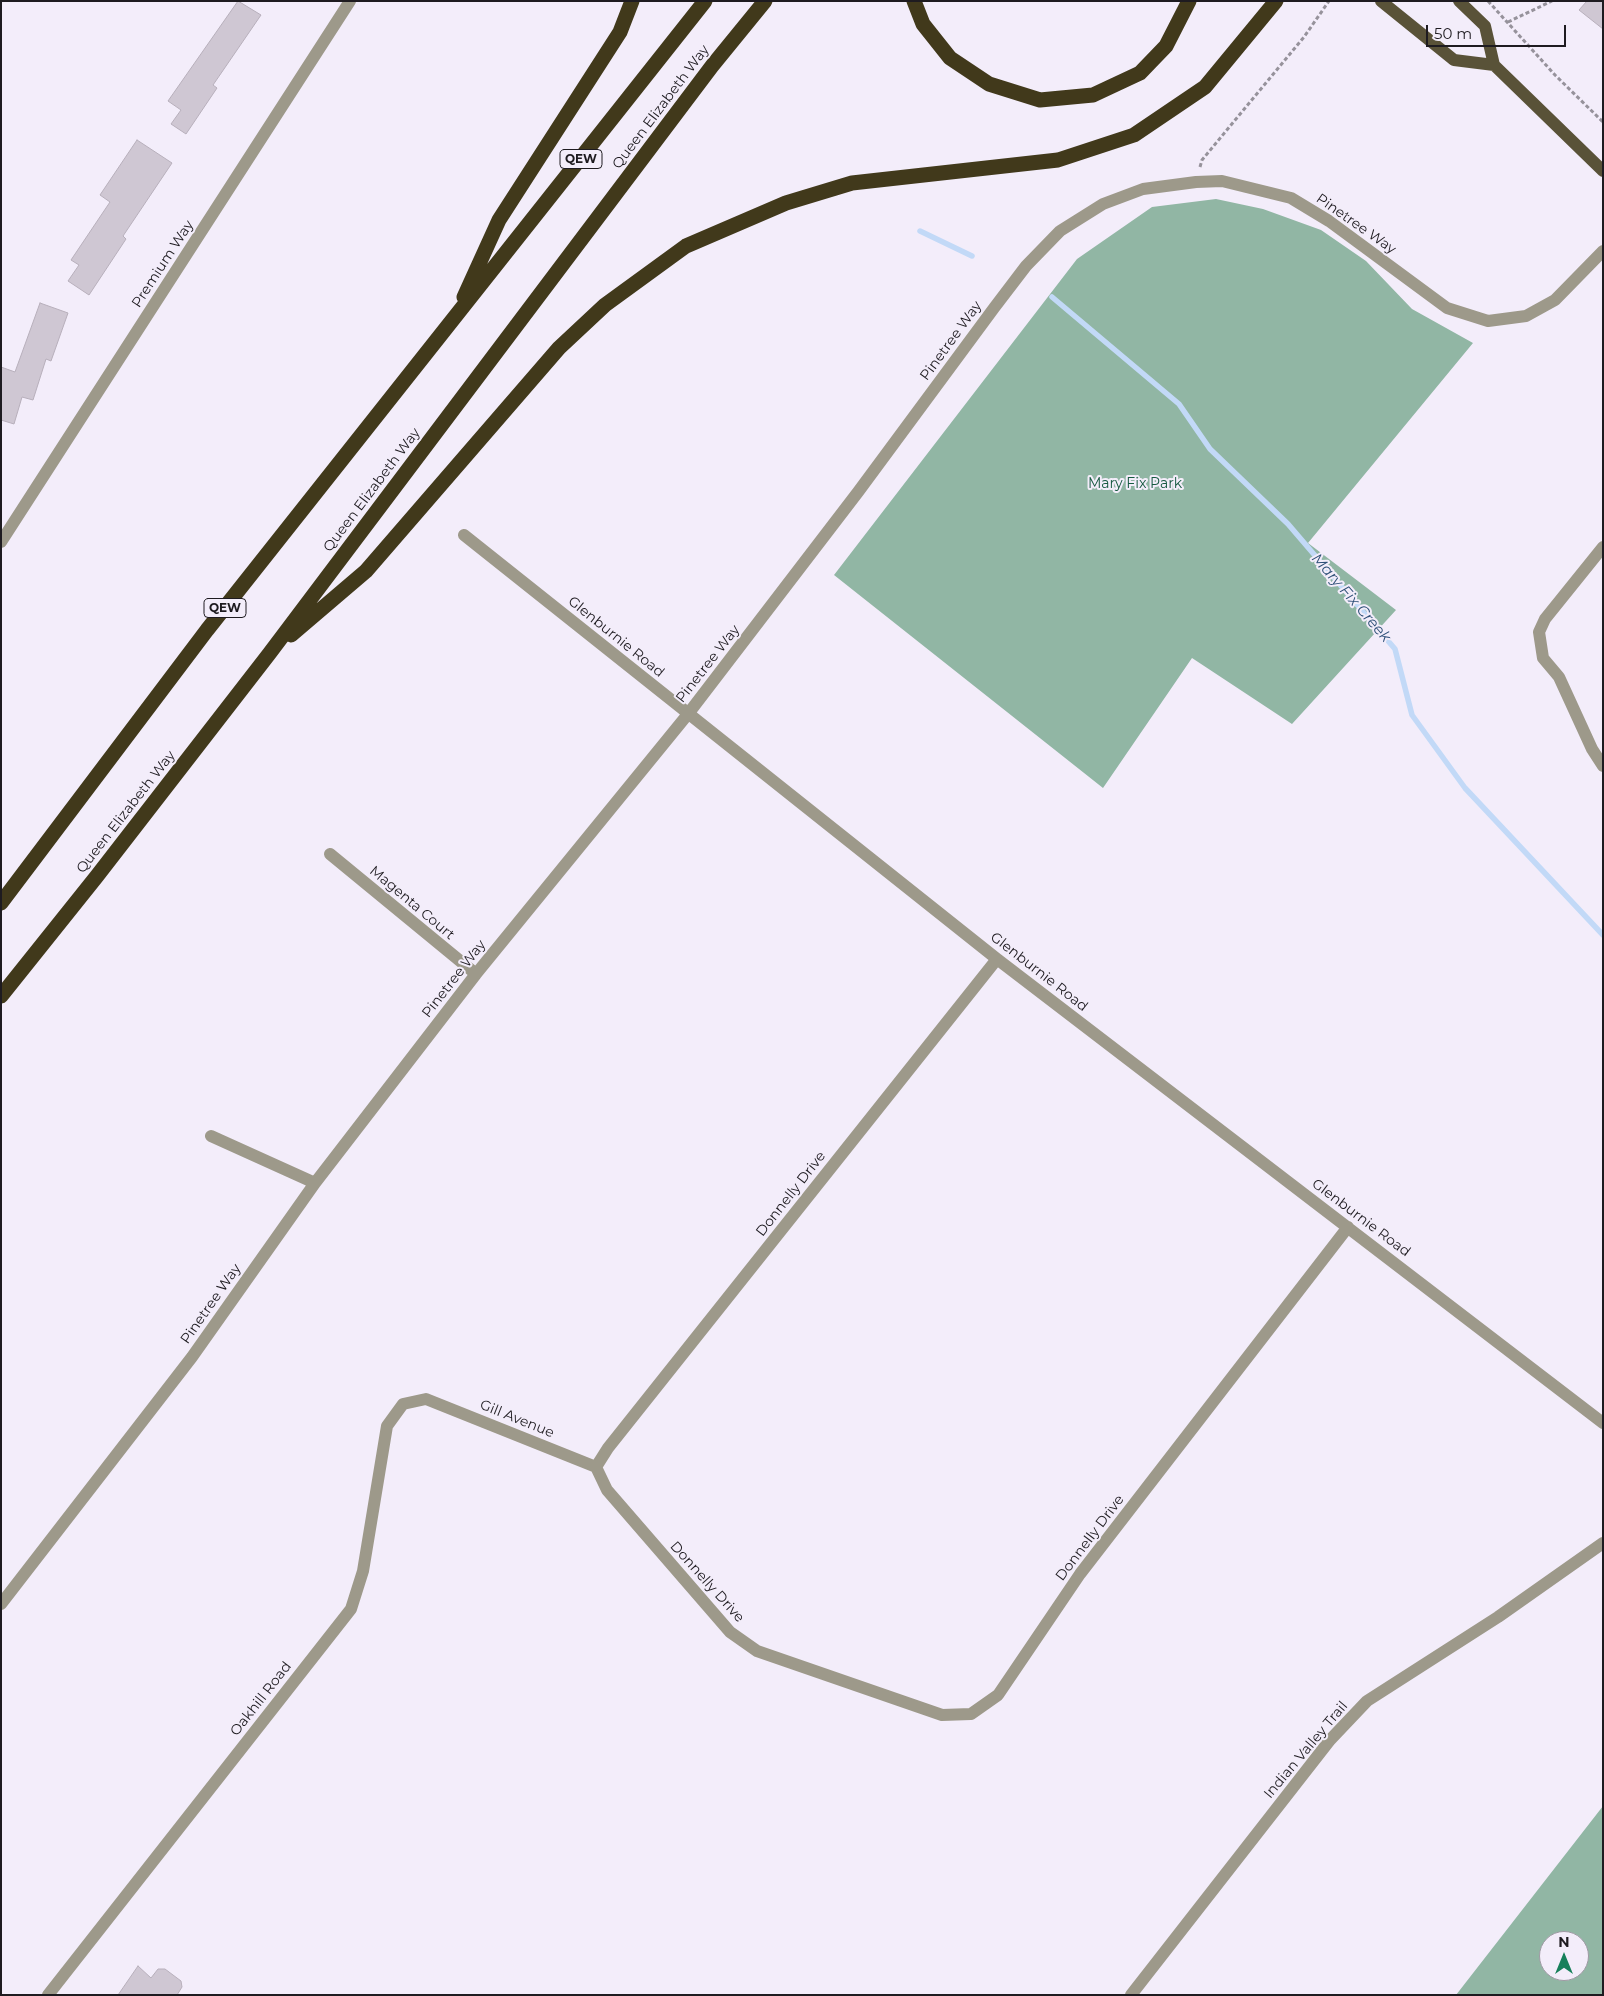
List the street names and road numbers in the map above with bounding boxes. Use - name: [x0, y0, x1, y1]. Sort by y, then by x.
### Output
- street label: Queen Elizabeth Way: [609, 42, 713, 172]
- road number: QEW: [560, 150, 602, 168]
- street label: Pinetree Way: [1313, 190, 1399, 258]
- street label: Premium Way: [129, 217, 197, 311]
- street label: Pinetree Way: [917, 298, 985, 384]
- street label: Queen Elizabeth Way: [320, 425, 424, 555]
- street label: Glenburnie Road: [565, 593, 667, 681]
- road number: QEW: [204, 598, 246, 618]
- street label: Pinetree Way: [673, 622, 743, 706]
- street label: Queen Elizabeth Way: [73, 747, 179, 877]
- street label: Magenta Court: [366, 863, 458, 943]
- street label: Glenburnie Road: [987, 929, 1091, 1015]
- street label: Pinetree Way: [419, 937, 489, 1021]
- street label: Donnelly Drive: [753, 1148, 829, 1240]
- street label: Glenburnie Road: [1308, 1176, 1414, 1260]
- street label: Pinetree Way: [177, 1261, 245, 1347]
- street label: Gill Avenue: [477, 1396, 557, 1442]
- street label: Donnelly Drive: [1052, 1492, 1128, 1584]
- street label: Donnelly Drive: [666, 1538, 748, 1626]
- street label: Oakhill Road: [227, 1659, 295, 1739]
- street label: Indian Valley Trail: [1261, 1698, 1351, 1802]

